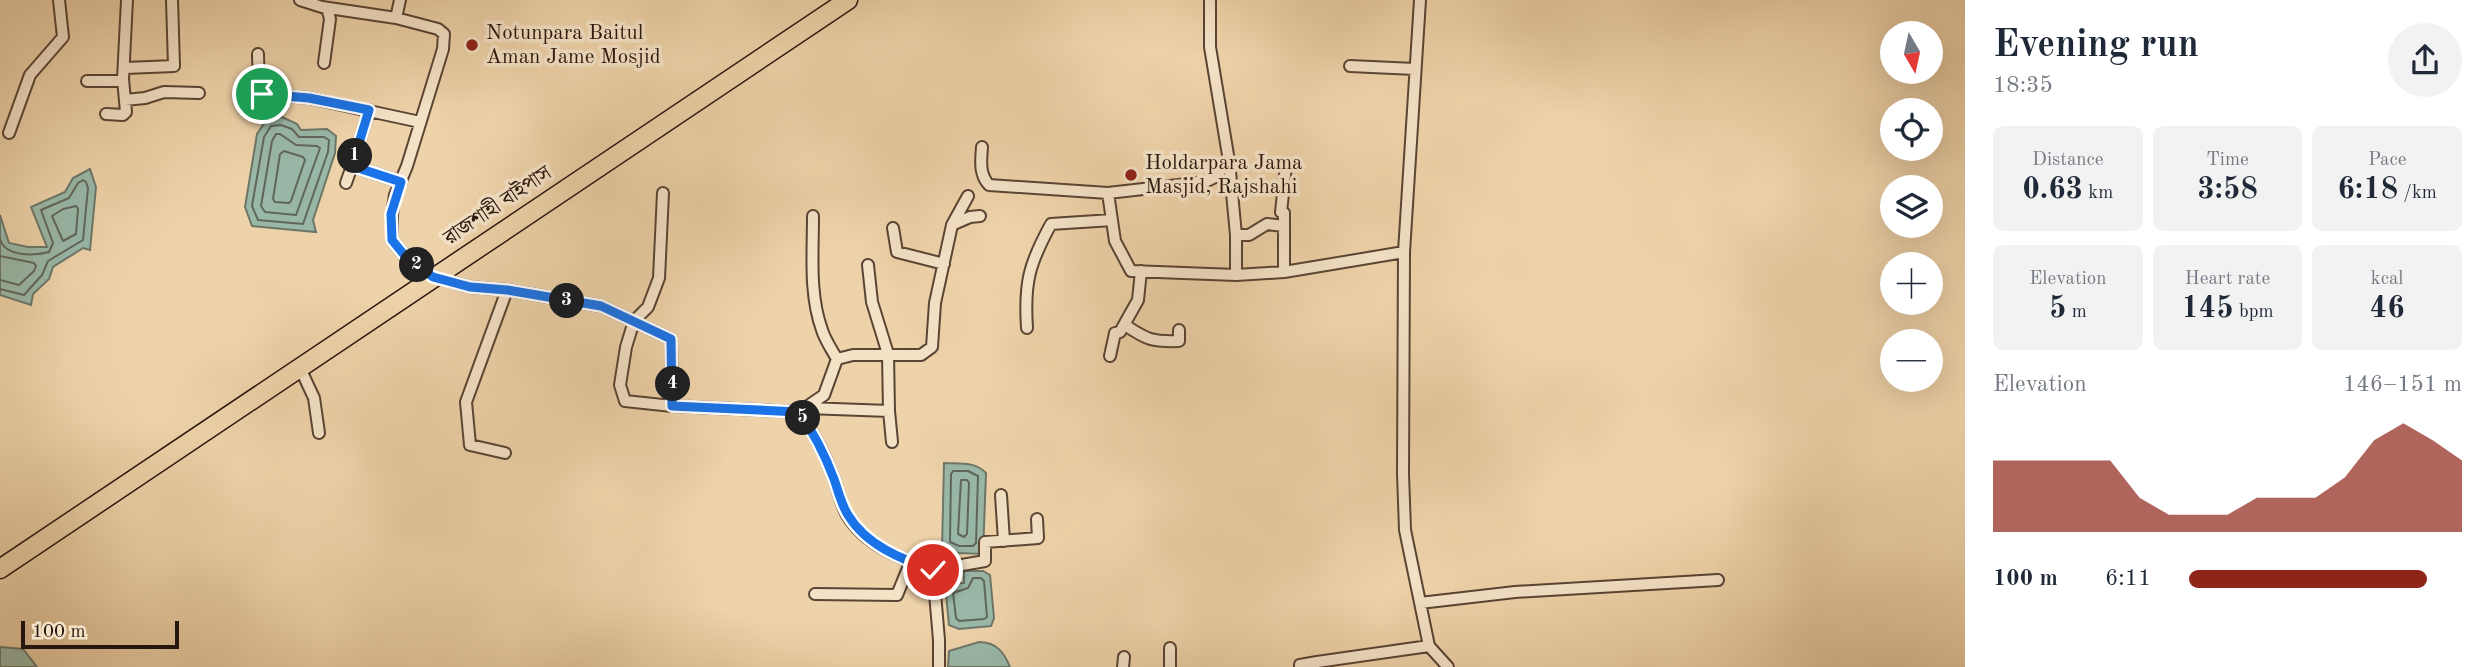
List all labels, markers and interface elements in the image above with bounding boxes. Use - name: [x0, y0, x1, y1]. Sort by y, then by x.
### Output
- north arrow: [1880, 21, 1942, 84]
- map controls: [1880, 21, 1943, 392]
- place label: Notunpara Baitul Aman Jame Mosjid: [486, 23, 661, 68]
- button: share: [2388, 23, 2462, 97]
- text: Evening run: [1993, 27, 2199, 65]
- marker: Notunpara Baitul Aman Jame Mosjid: [464, 37, 480, 53]
- pin: [232, 64, 292, 124]
- text: 18:35: [1993, 74, 2053, 97]
- icon: arrive: [243, 75, 281, 113]
- button: locate: [1880, 98, 1943, 161]
- pin: 1: [338, 138, 372, 174]
- text: 1: [349, 146, 360, 165]
- text: Distance: [2032, 151, 2104, 170]
- text: Time: [2206, 151, 2249, 170]
- text: Pace: [2368, 151, 2406, 170]
- place label: Holdarpara Jama Masjid, Rajshahi: [1145, 153, 1302, 198]
- street label: রাজশাহী বাইপাস: [438, 159, 557, 250]
- marker: Holdarpara Jama Masjid, Rajshahi: [1123, 167, 1139, 183]
- button: layers: [1880, 175, 1943, 238]
- text: 0.63: [2022, 175, 2083, 205]
- text: 3:58: [2197, 175, 2258, 205]
- text: 6:18: [2337, 175, 2398, 205]
- text: km: [2083, 184, 2113, 203]
- text: /km: [2398, 184, 2437, 203]
- pin: 2: [400, 247, 434, 282]
- button: +: [1880, 252, 1943, 315]
- text: 2: [411, 255, 422, 274]
- text: Elevation: [2029, 270, 2106, 289]
- text: Heart rate: [2185, 270, 2270, 289]
- text: kcal: [2371, 270, 2404, 289]
- pin: 3: [550, 284, 584, 318]
- text: 3: [561, 291, 572, 310]
- text: 5: [2049, 294, 2066, 324]
- text: 145: [2181, 294, 2234, 324]
- text: 46: [2370, 294, 2405, 324]
- text: m: [2066, 303, 2087, 322]
- text: bpm: [2234, 303, 2274, 322]
- button: −: [1880, 329, 1943, 392]
- pin: 4: [656, 366, 690, 402]
- text: Elevation: [1993, 373, 2087, 396]
- text: 146–151 m: [2343, 373, 2462, 396]
- text: 4: [667, 374, 678, 393]
- pin: 5: [786, 400, 820, 436]
- text: 5: [797, 408, 808, 427]
- pin: [903, 540, 963, 600]
- icon: check: [914, 551, 952, 589]
- text: 100 m: [1993, 567, 2058, 590]
- text: 6:11: [2105, 567, 2151, 590]
- scale bar: [21, 618, 178, 650]
- text: 100 m: [32, 623, 85, 642]

